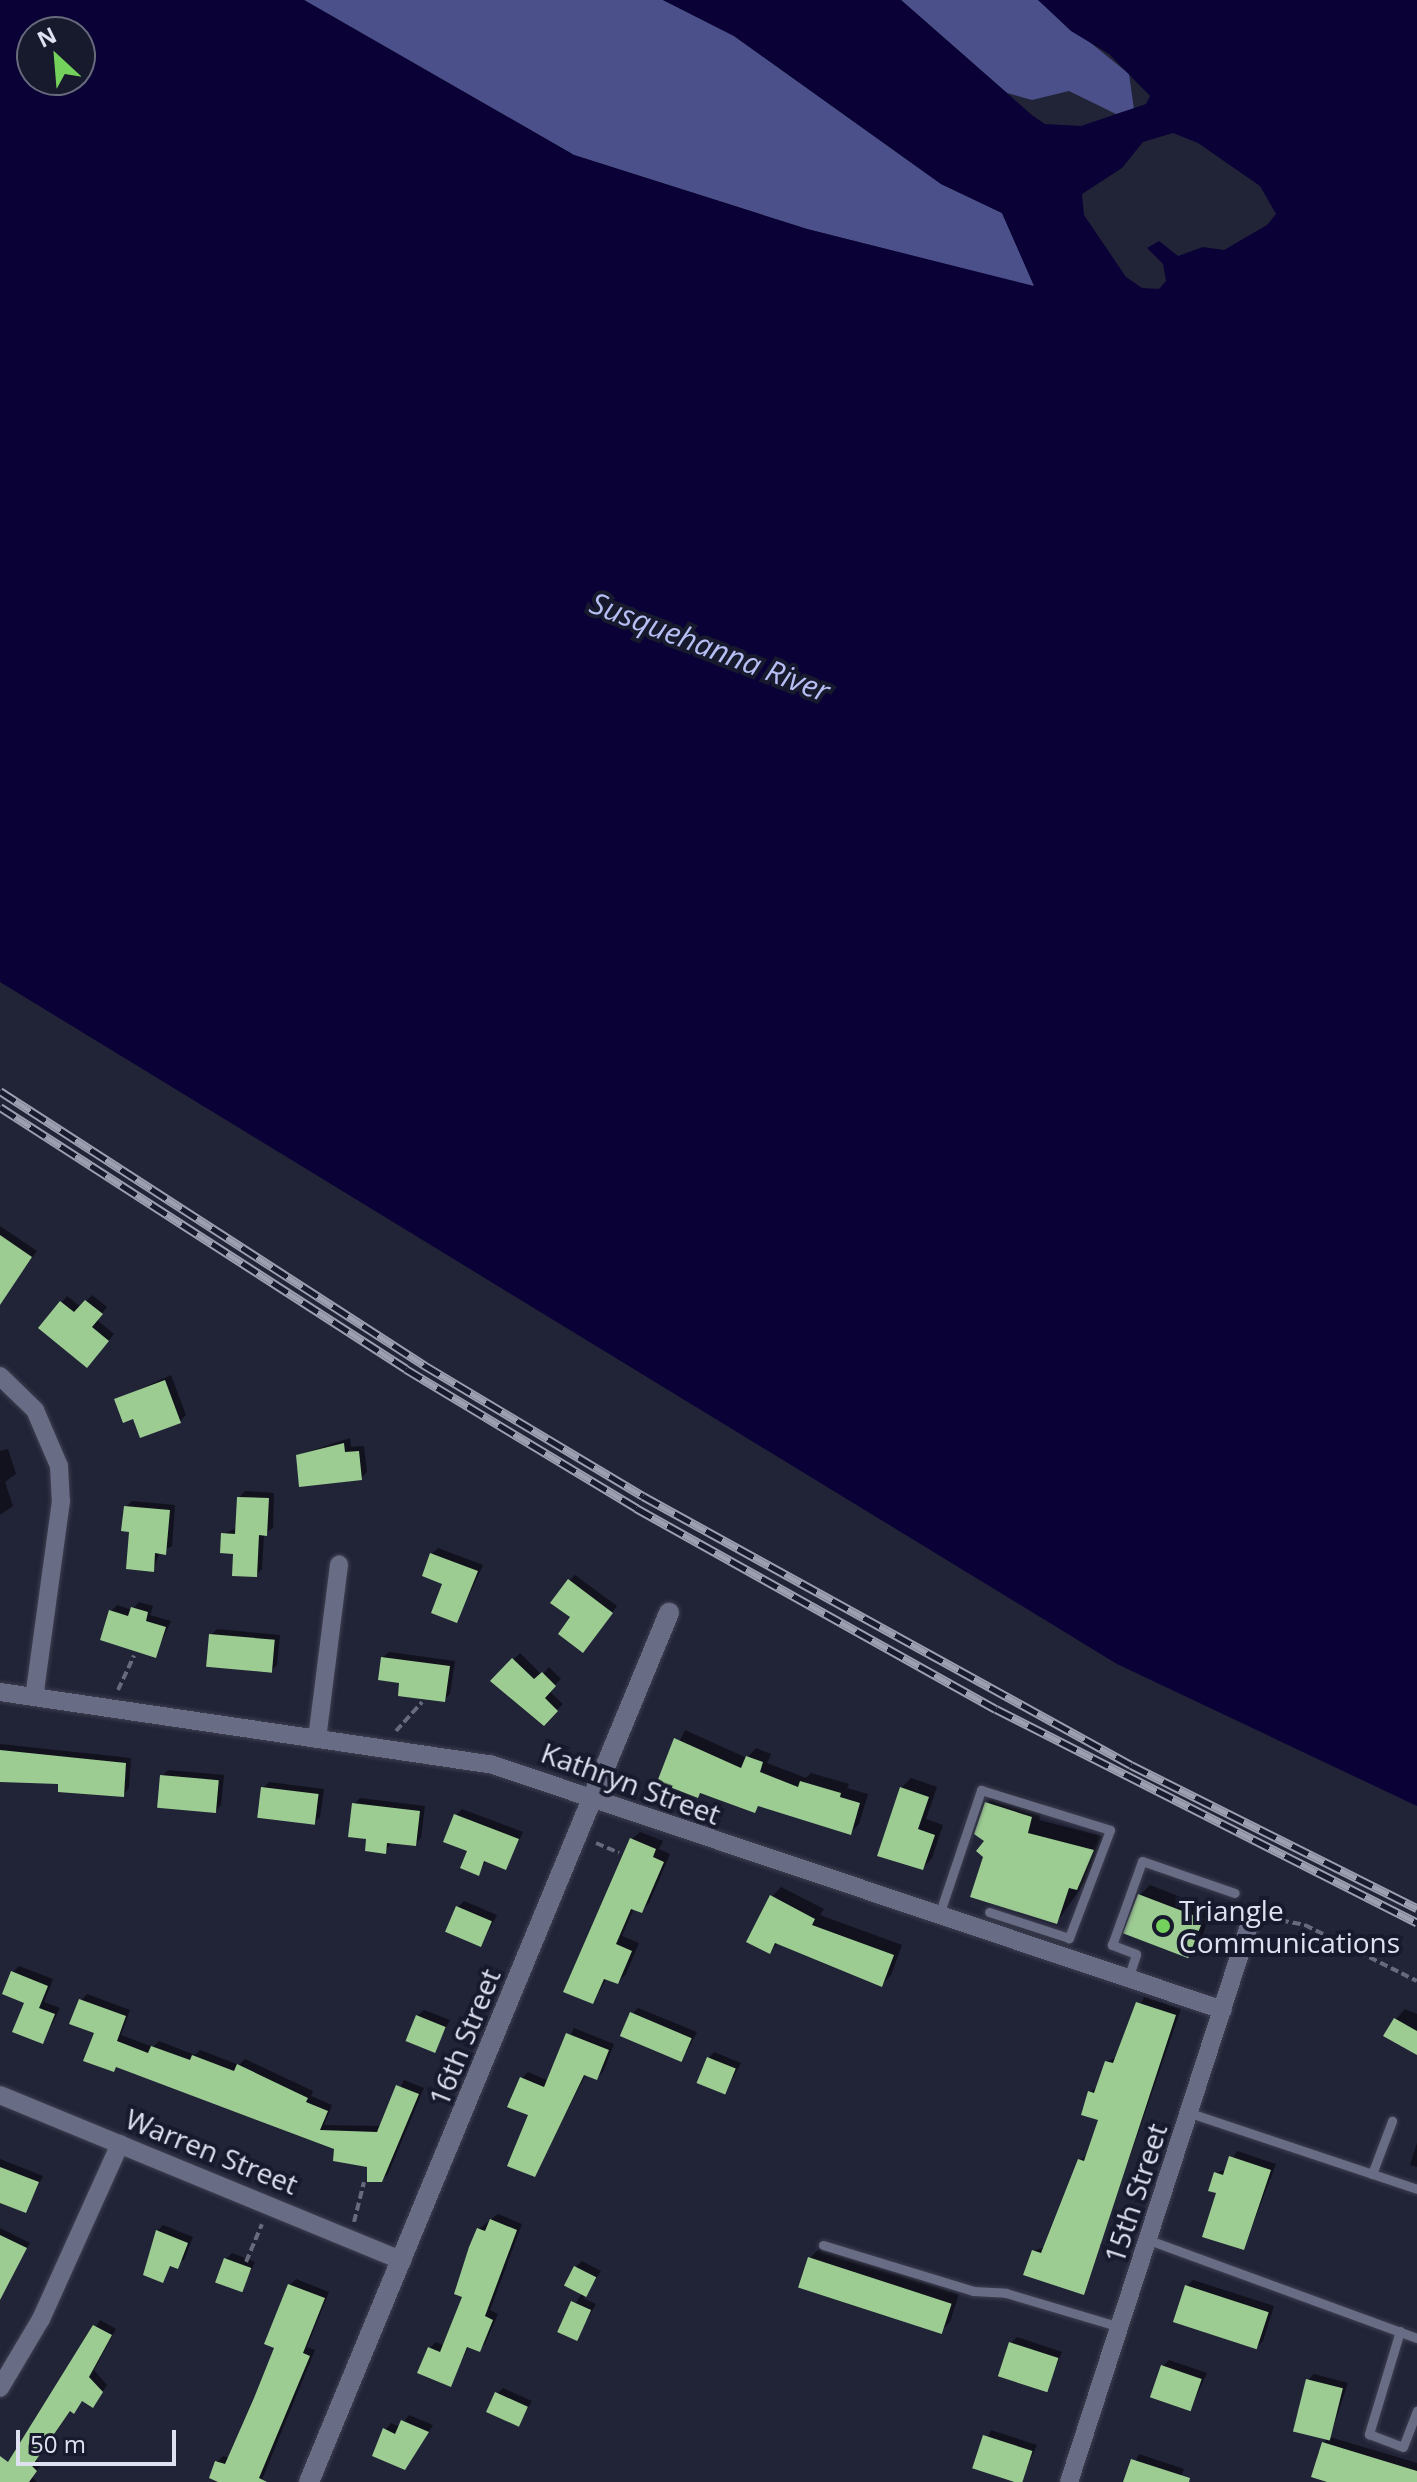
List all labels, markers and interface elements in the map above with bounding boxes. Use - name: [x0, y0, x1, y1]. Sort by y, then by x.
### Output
- north arrow: [16, 16, 96, 96]
- text: N: [32, 19, 61, 54]
- water label: Susquehanna River: [585, 585, 835, 709]
- street label: Kathryn Street: [537, 1735, 725, 1831]
- place label: Triangle Communications: [1179, 1893, 1400, 1959]
- marker: Triangle Communications: [1154, 1917, 1172, 1935]
- street label: 16th Street: [421, 1964, 507, 2110]
- street label: Warren Street: [121, 2101, 303, 2201]
- street label: 15th Street: [1097, 2119, 1173, 2267]
- scale bar: [20, 2414, 180, 2464]
- text: 50 m: [30, 2427, 86, 2460]

